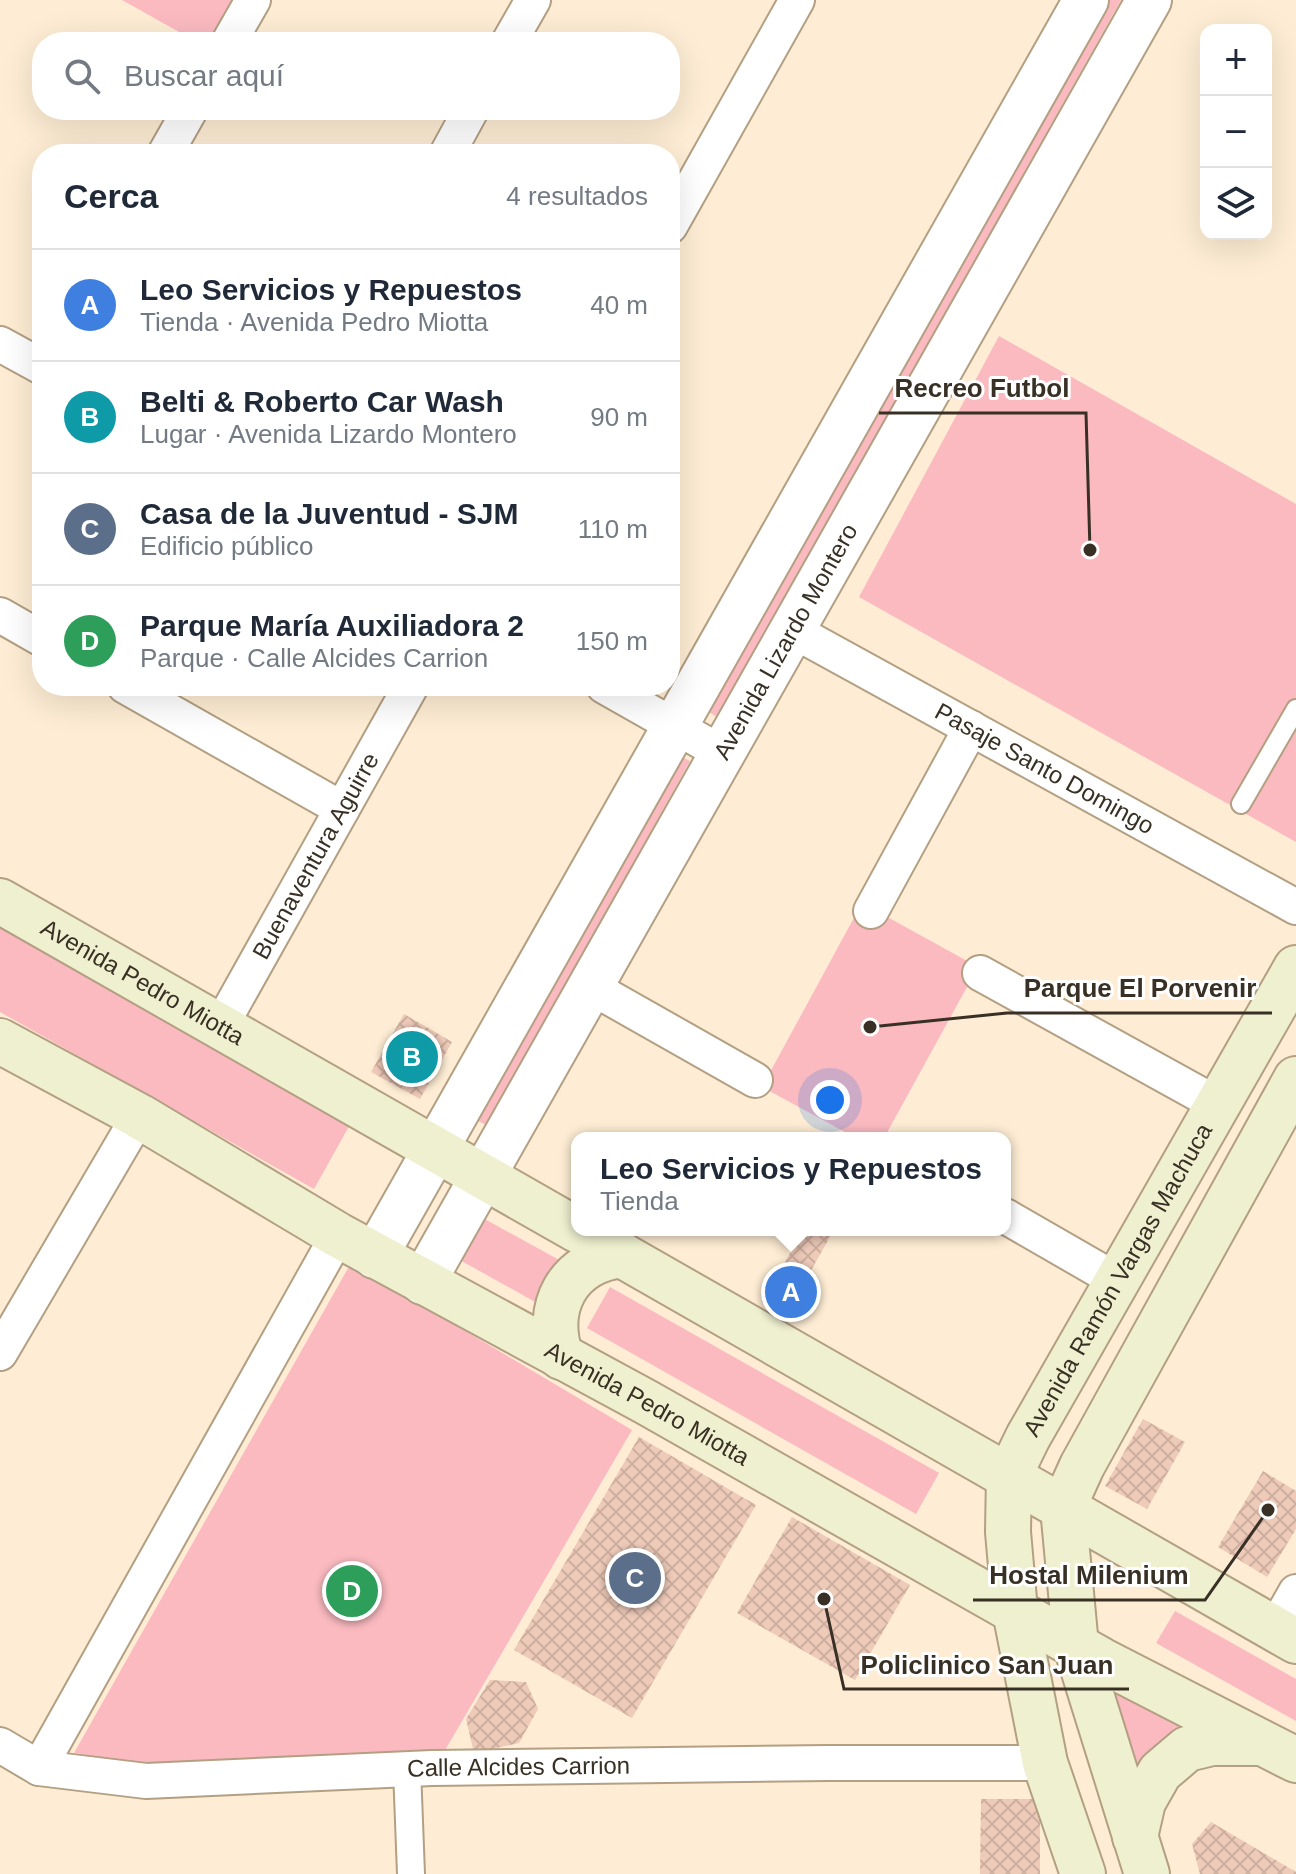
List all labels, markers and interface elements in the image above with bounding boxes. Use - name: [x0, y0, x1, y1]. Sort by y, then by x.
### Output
- map controls: [1200, 24, 1272, 240]
- button: +: [1200, 24, 1272, 96]
- search box: [32, 32, 680, 120]
- icon: search: [60, 54, 104, 98]
- text: Buscar aquí: [124, 59, 284, 92]
- button: −: [1200, 96, 1272, 168]
- button: layers: [1200, 168, 1272, 240]
- text: Cerca: [64, 177, 159, 215]
- text: 4 resultados: [506, 181, 648, 211]
- text: Leo Servicios y Repuestos: [140, 273, 522, 306]
- text: A: [81, 290, 99, 320]
- text: 40 m: [590, 290, 648, 320]
- text: Tienda · Avenida Pedro Miotta: [140, 307, 488, 337]
- callout: Recreo Futbol: [879, 363, 1086, 413]
- text: Recreo Futbol: [895, 373, 1069, 403]
- text: Belti & Roberto Car Wash: [140, 385, 504, 418]
- text: B: [81, 402, 99, 432]
- text: 90 m: [590, 402, 648, 432]
- text: Lugar · Avenida Lizardo Montero: [140, 419, 517, 449]
- text: Casa de la Juventud - SJM: [140, 497, 518, 530]
- text: C: [81, 514, 99, 544]
- text: 110 m: [578, 514, 648, 544]
- street label: Avenida Lizardo Montero: [708, 519, 863, 764]
- text: Edificio público: [140, 531, 313, 561]
- text: Parque María Auxiliadora 2: [140, 609, 524, 642]
- text: D: [81, 626, 99, 656]
- text: 150 m: [576, 626, 648, 656]
- text: Parque · Calle Alcides Carrion: [140, 643, 488, 673]
- street label: Pasaje Santo Domingo: [930, 697, 1159, 839]
- street label: Buenaventura Aguirre: [247, 748, 384, 964]
- street label: Avenida Pedro Miotta: [36, 913, 250, 1051]
- callout: Parque El Porvenir: [1007, 963, 1272, 1013]
- text: Parque El Porvenir: [1024, 973, 1256, 1003]
- pin: B: [386, 1027, 438, 1087]
- your location: [810, 1080, 850, 1120]
- street label: Avenida Ramón Vargas Machuca: [1017, 1118, 1218, 1441]
- popup: [571, 1132, 1011, 1236]
- text: Leo Servicios y Repuestos: [600, 1152, 982, 1185]
- text: Tienda: [600, 1186, 679, 1216]
- pin: A: [765, 1262, 817, 1322]
- street label: Avenida Pedro Miotta: [541, 1336, 755, 1471]
- pin: C: [609, 1548, 661, 1608]
- callout: Hostal Milenium: [973, 1550, 1205, 1600]
- text: Hostal Milenium: [989, 1560, 1189, 1590]
- pin: D: [326, 1561, 378, 1621]
- callout: Policlinico San Juan: [844, 1639, 1129, 1689]
- text: Policlinico San Juan: [861, 1650, 1113, 1680]
- street label: Calle Alcides Carrion: [407, 1752, 630, 1782]

